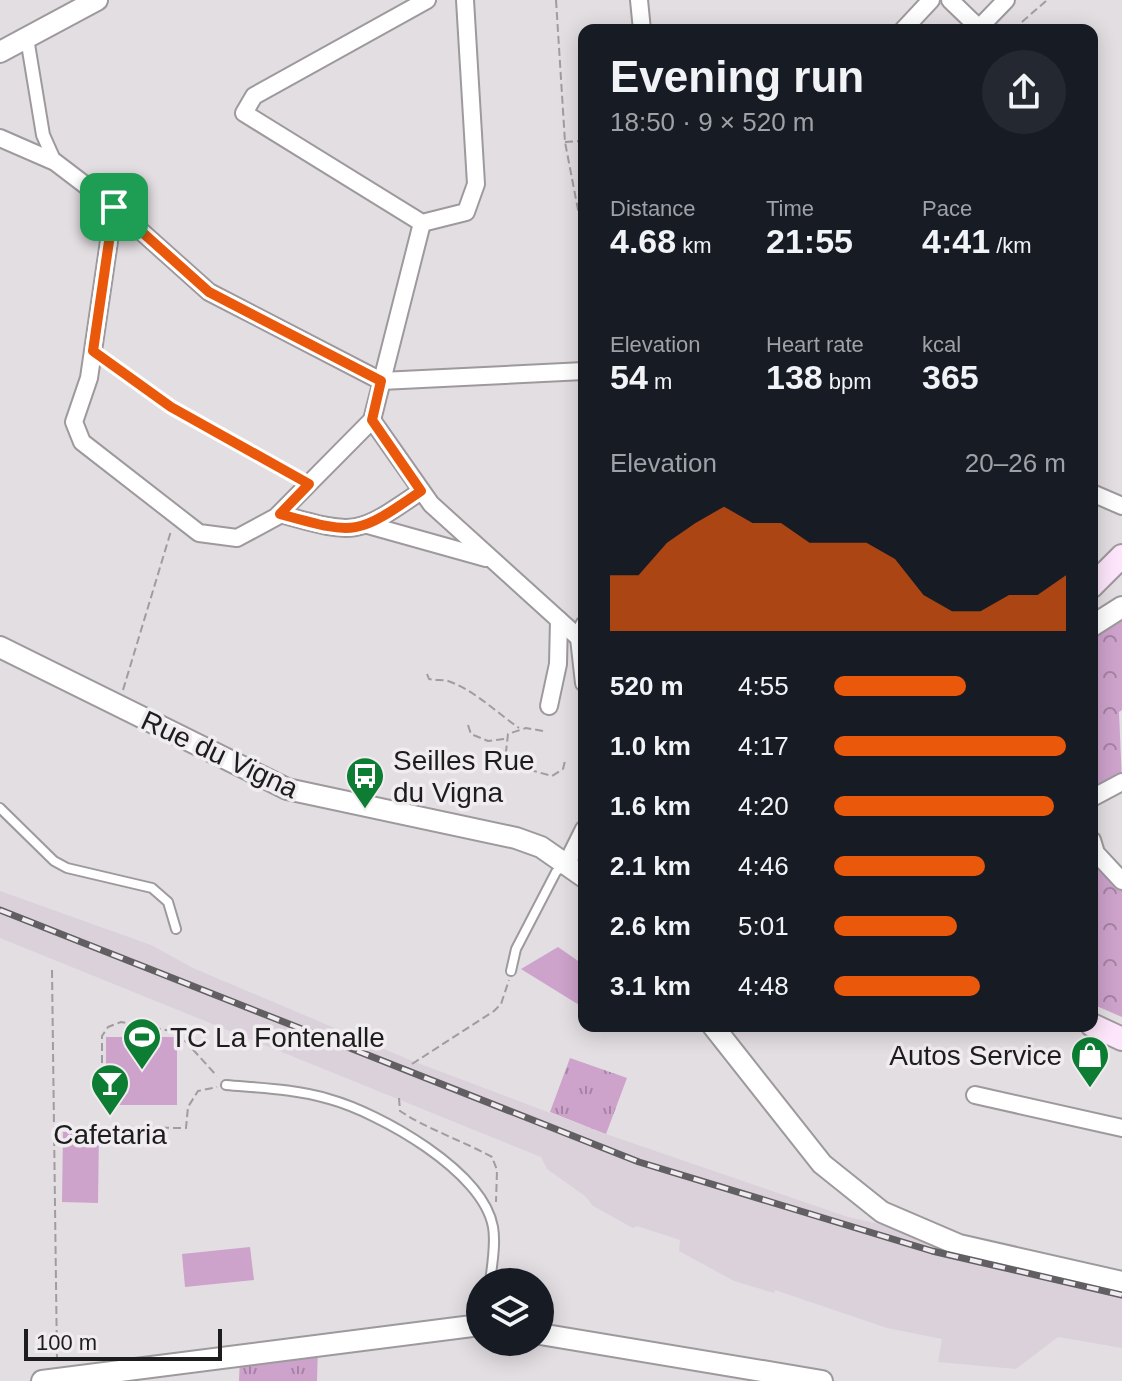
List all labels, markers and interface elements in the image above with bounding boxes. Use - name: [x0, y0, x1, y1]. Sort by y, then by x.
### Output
- button: share: [982, 50, 1066, 134]
- text: Evening run: [610, 52, 864, 101]
- text: 18:50 · 9 × 520 m: [610, 107, 815, 137]
- pin: [80, 173, 148, 241]
- icon: arrive: [92, 185, 136, 229]
- text: Distance: [610, 196, 696, 221]
- text: Time: [766, 196, 814, 221]
- text: Pace: [922, 196, 972, 221]
- text: 4.68: [610, 222, 676, 260]
- text: 21:55: [766, 222, 853, 260]
- text: 4:41: [922, 222, 990, 260]
- text: km: [676, 233, 712, 258]
- text: /km: [990, 233, 1032, 258]
- text: Elevation: [610, 332, 701, 357]
- text: Heart rate: [766, 332, 864, 357]
- text: kcal: [922, 332, 961, 357]
- text: 54: [610, 358, 648, 396]
- text: 138: [766, 358, 823, 396]
- text: 365: [922, 358, 979, 396]
- text: m: [648, 369, 672, 394]
- text: bpm: [823, 369, 872, 394]
- text: Elevation: [610, 448, 717, 478]
- text: 20–26 m: [965, 448, 1066, 478]
- text: 520 m: [610, 671, 684, 701]
- text: 4:55: [738, 671, 789, 701]
- street label: Rue du Vigna: [137, 705, 303, 804]
- text: 1.0 km: [610, 731, 691, 761]
- text: 4:17: [738, 731, 789, 761]
- place label: Seilles Rue du Vigna: [393, 745, 535, 808]
- bus stop icon: Seilles Rue du Vigna: [344, 755, 386, 810]
- text: 1.6 km: [610, 791, 691, 821]
- text: 4:20: [738, 791, 789, 821]
- text: 2.1 km: [610, 851, 691, 881]
- text: 4:46: [738, 851, 789, 881]
- text: 2.6 km: [610, 911, 691, 941]
- text: 5:01: [738, 911, 789, 941]
- text: 3.1 km: [610, 971, 691, 1001]
- text: 4:48: [738, 971, 789, 1001]
- sports icon: TC La Fontenalle: [121, 1016, 163, 1071]
- place label: TC La Fontenalle: [170, 1022, 385, 1053]
- shop icon: Autos Service: [1069, 1034, 1111, 1089]
- place label: Autos Service: [889, 1040, 1062, 1071]
- bar icon: Cafetaria: [89, 1062, 131, 1117]
- place label: Cafetaria: [53, 1119, 167, 1150]
- map controls: [466, 1268, 554, 1356]
- button: layers: [466, 1268, 554, 1356]
- scale bar: [24, 1325, 222, 1361]
- text: 100 m: [36, 1330, 97, 1355]

